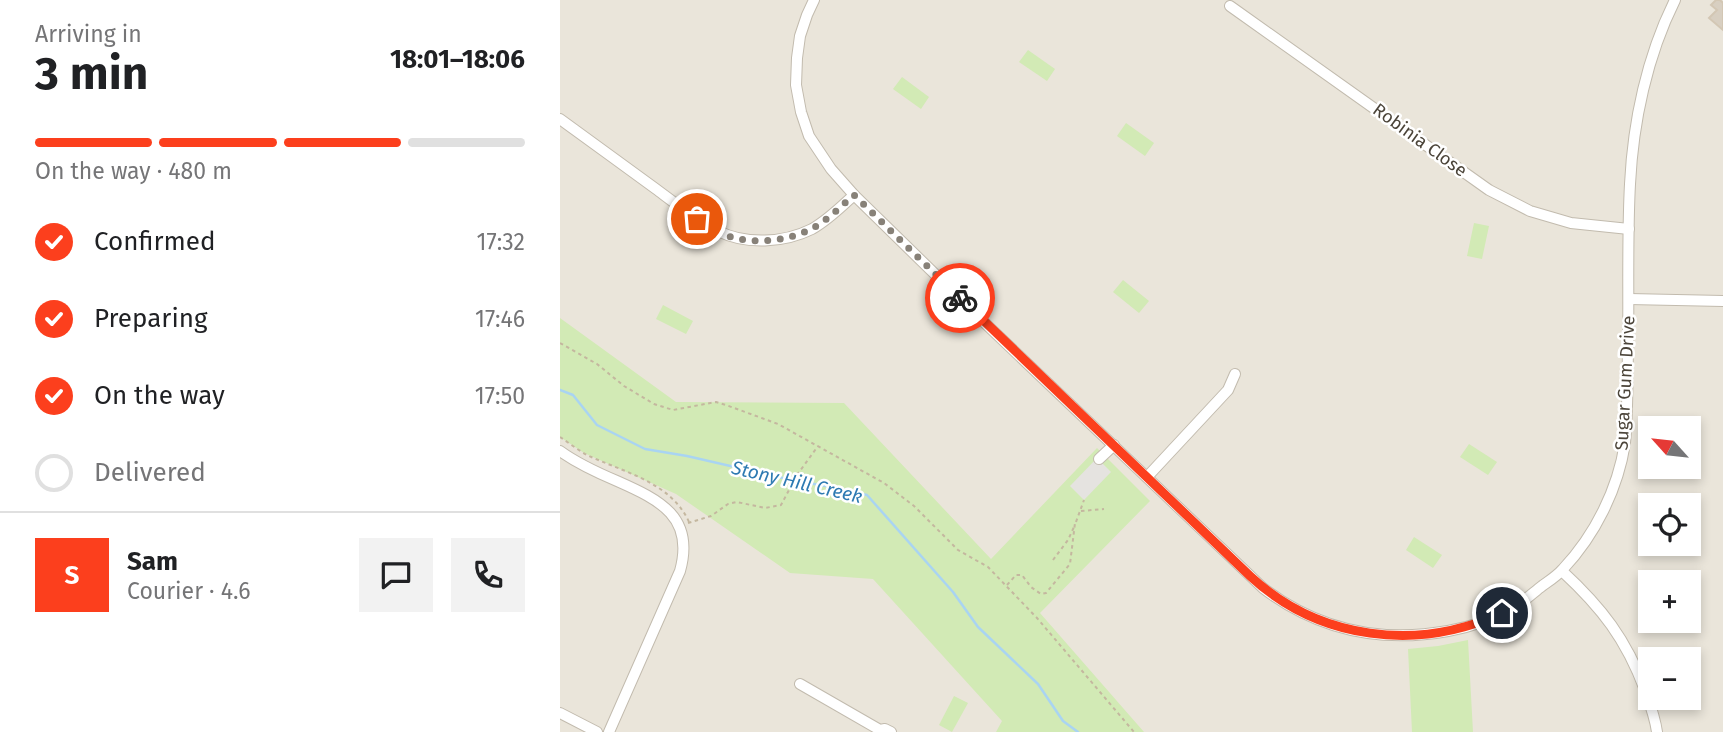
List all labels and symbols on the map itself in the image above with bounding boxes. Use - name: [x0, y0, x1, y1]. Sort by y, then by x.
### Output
- street label: Robinia Close: [1369, 99, 1471, 181]
- pin: [667, 189, 727, 249]
- courier: [925, 263, 995, 333]
- street label: Sugar Gum Drive: [1610, 315, 1640, 451]
- north arrow: [1638, 416, 1701, 480]
- water label: Stony Hill Creek: [728, 456, 865, 508]
- pin: [1472, 583, 1532, 643]

